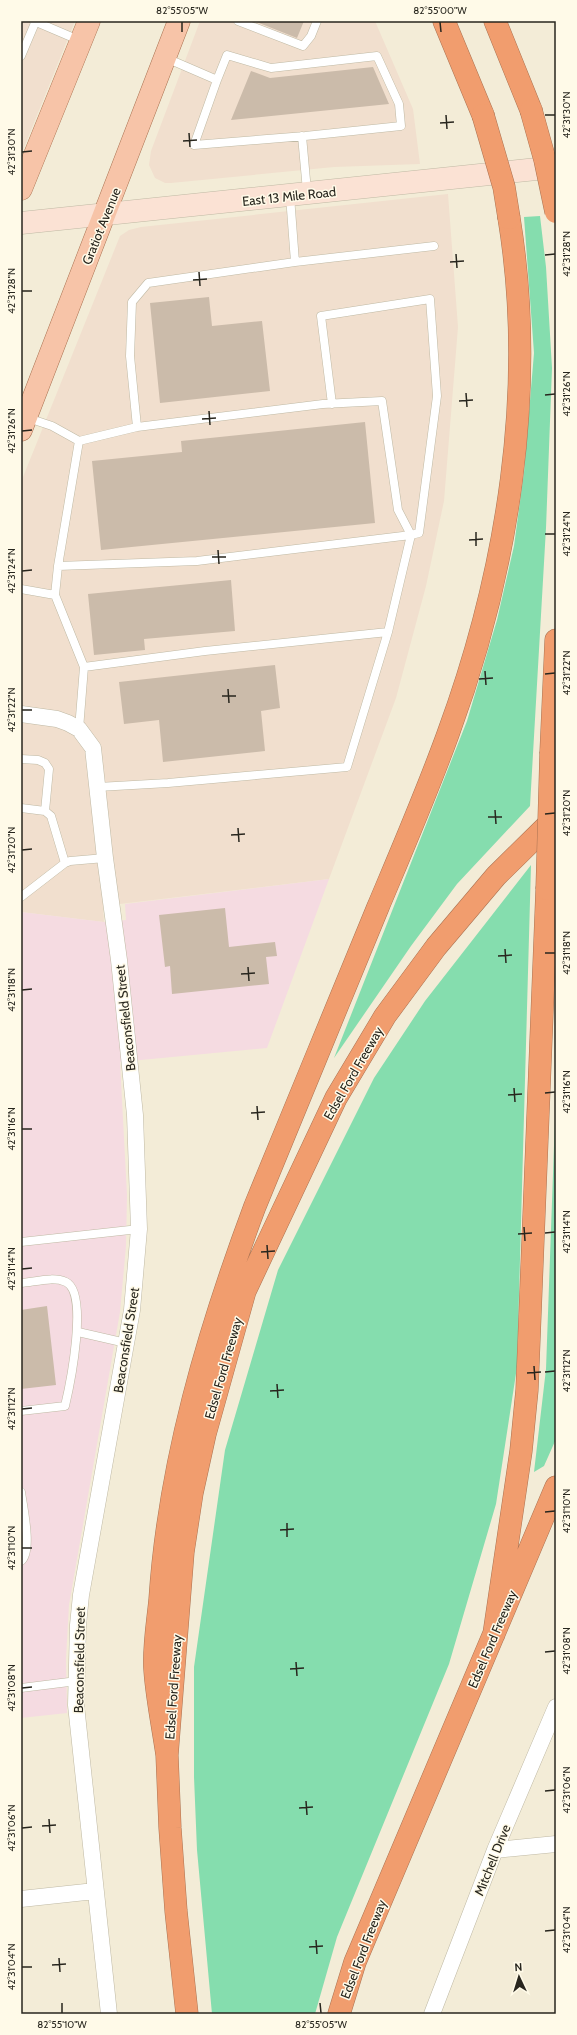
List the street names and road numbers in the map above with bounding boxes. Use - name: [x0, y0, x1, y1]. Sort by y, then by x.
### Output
- street label: East 13 Mile Road: [241, 183, 337, 209]
- street label: Gratiot Avenue: [78, 185, 124, 267]
- street label: Beaconsfield Street: [111, 964, 139, 1072]
- street label: Edsel Ford Freeway: [320, 1023, 386, 1123]
- street label: Beaconsfield Street: [110, 1286, 142, 1394]
- street label: Edsel Ford Freeway: [201, 1315, 245, 1421]
- street label: Edsel Ford Freeway: [464, 1587, 520, 1690]
- street label: Beaconsfield Street: [70, 1606, 88, 1713]
- street label: Edsel Ford Freeway: [161, 1634, 185, 1740]
- street label: Mitchell Drive: [470, 1822, 514, 1898]
- street label: Edsel Ford Freeway: [337, 1897, 389, 2001]

